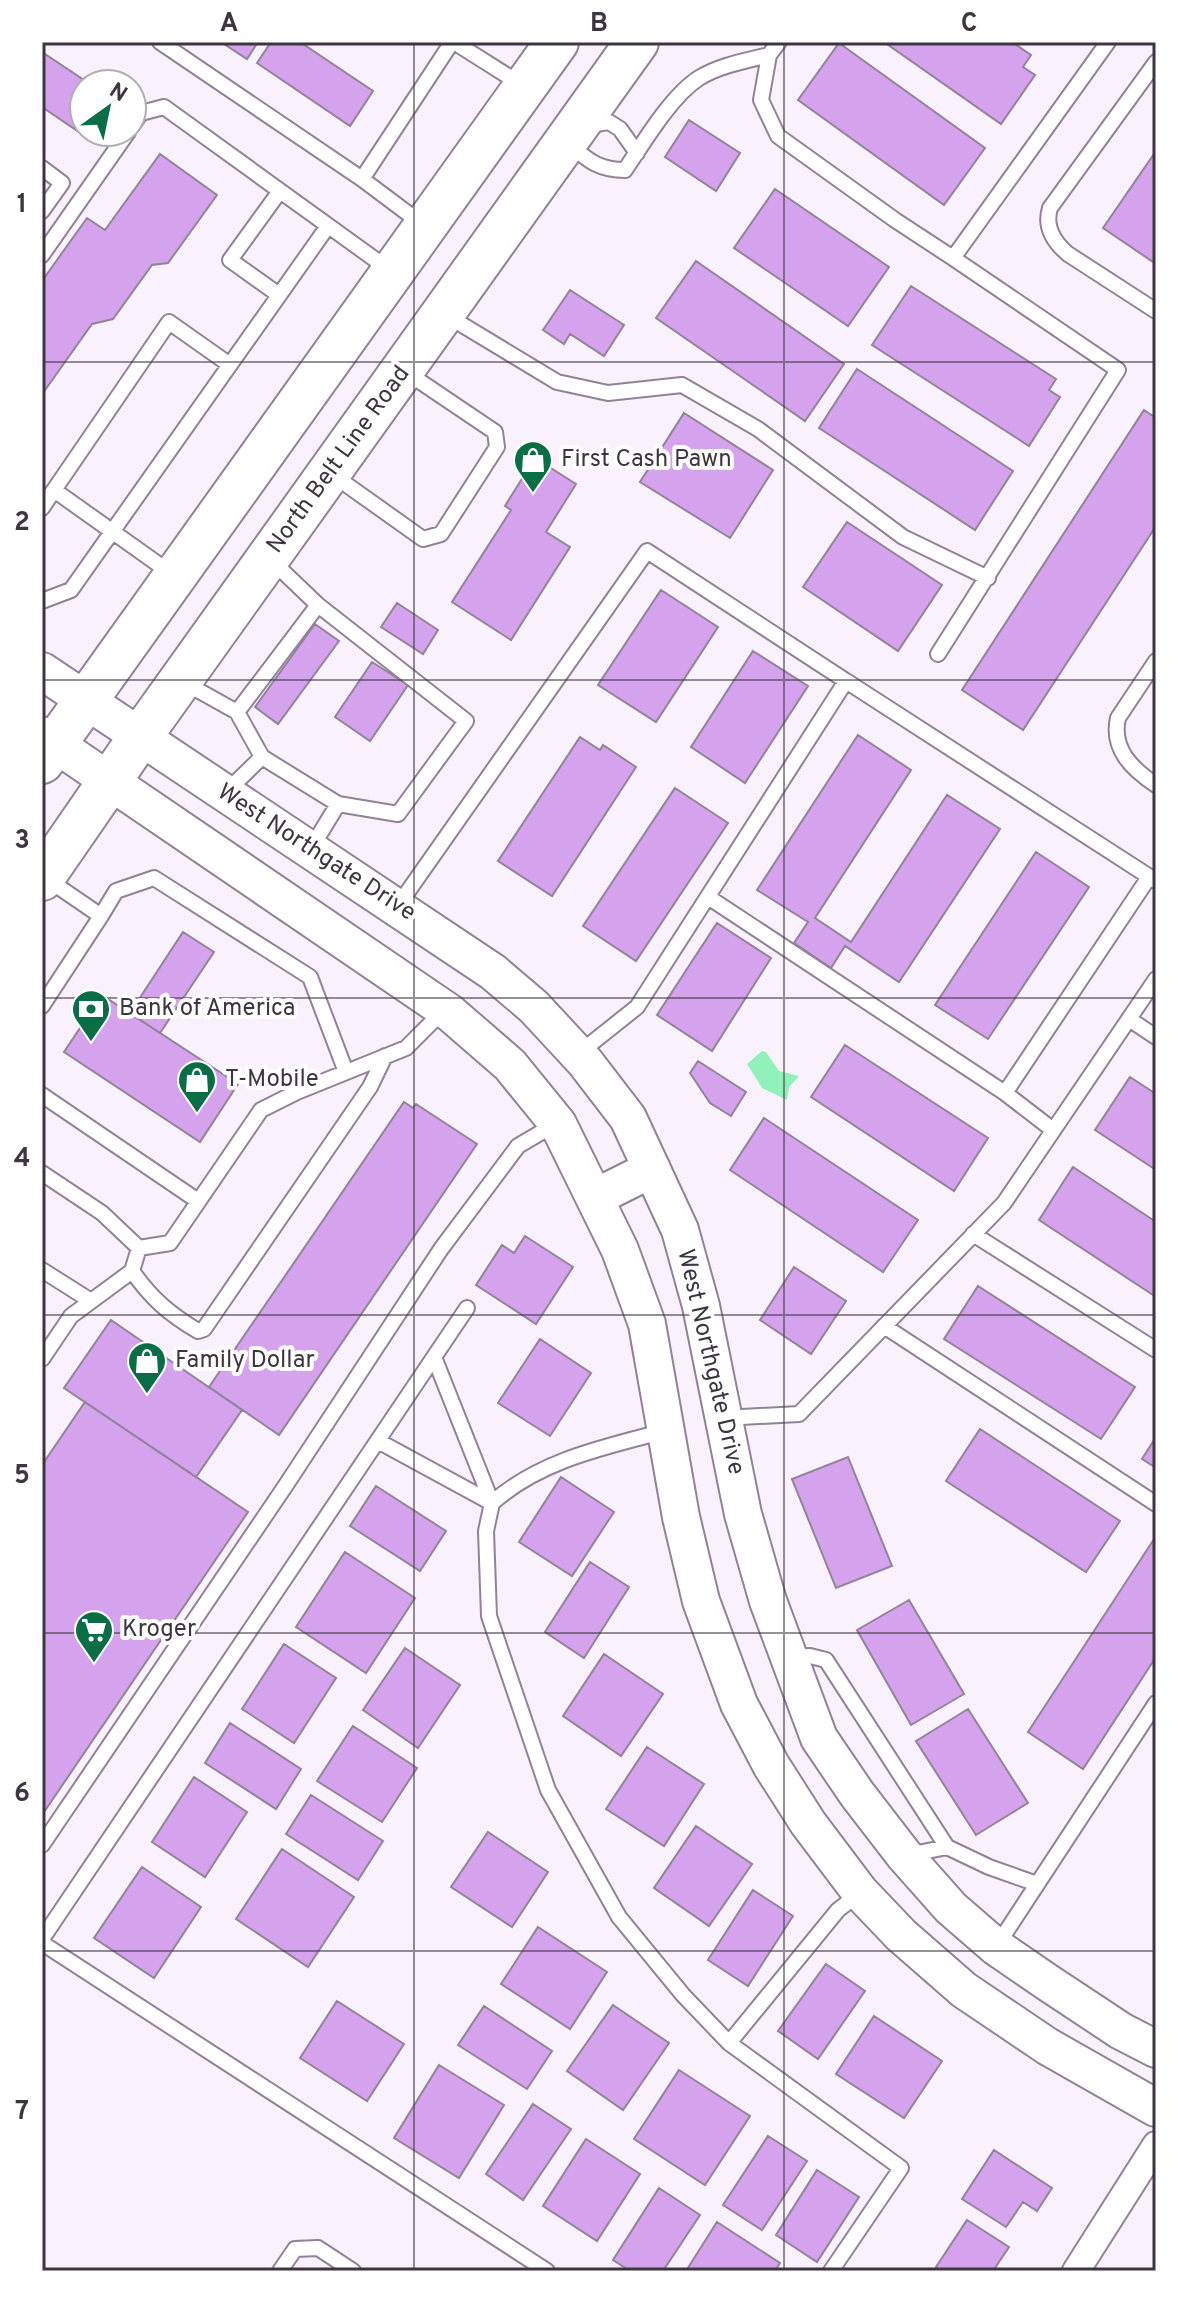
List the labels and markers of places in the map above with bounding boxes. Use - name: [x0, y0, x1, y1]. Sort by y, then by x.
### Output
- shop icon: First Cash Pawn: [512, 439, 554, 494]
- place label: First Cash Pawn: [561, 445, 732, 475]
- bank icon: Bank of America: [70, 988, 112, 1043]
- place label: Bank of America: [119, 994, 295, 1024]
- shop icon: T-Mobile: [176, 1059, 218, 1114]
- place label: T-Mobile: [225, 1065, 319, 1095]
- shop icon: Family Dollar: [126, 1340, 168, 1395]
- place label: Family Dollar: [175, 1346, 315, 1376]
- supermarket icon: Kroger: [73, 1609, 115, 1664]
- place label: Kroger: [122, 1615, 196, 1645]

